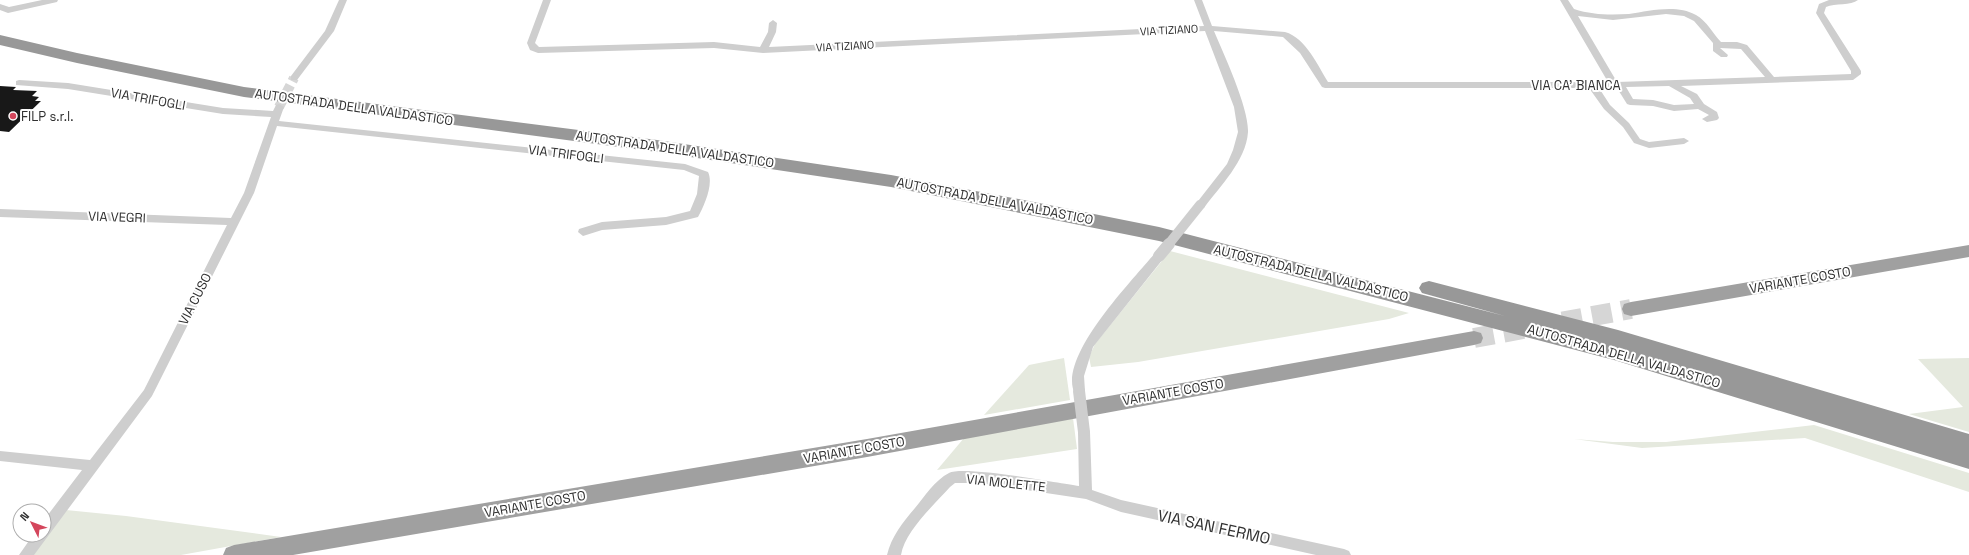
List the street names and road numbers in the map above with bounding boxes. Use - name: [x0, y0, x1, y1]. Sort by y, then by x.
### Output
- street label: VIA TIZIANO: [1139, 21, 1199, 39]
- street label: VIA TIZIANO: [815, 37, 875, 55]
- street label: VIA CA' BIANCA: [1531, 77, 1621, 94]
- street label: VIA TRIFOGLI: [109, 84, 187, 114]
- street label: AUTOSTRADA DELLA VALDASTICO: [254, 85, 454, 129]
- street label: AUTOSTRADA DELLA VALDASTICO: [575, 127, 775, 171]
- street label: VIA TRIFOGLI: [527, 141, 605, 167]
- street label: AUTOSTRADA DELLA VALDASTICO: [895, 174, 1095, 228]
- street label: VIA VEGRI: [88, 207, 146, 227]
- street label: AUTOSTRADA DELLA VALDASTICO: [1212, 241, 1410, 305]
- street label: VARIANTE COSTO: [1748, 263, 1852, 297]
- street label: VIA CUSO: [175, 270, 215, 328]
- street label: AUTOSTRADA DELLA VALDASTICO: [1525, 320, 1723, 392]
- street label: VARIANTE COSTO: [1121, 375, 1225, 409]
- street label: VARIANTE COSTO: [802, 433, 906, 467]
- street label: VIA MOLETTE: [966, 470, 1046, 496]
- street label: VARIANTE COSTO: [483, 487, 587, 521]
- street label: VIA SAN FERMO: [1156, 505, 1272, 549]

